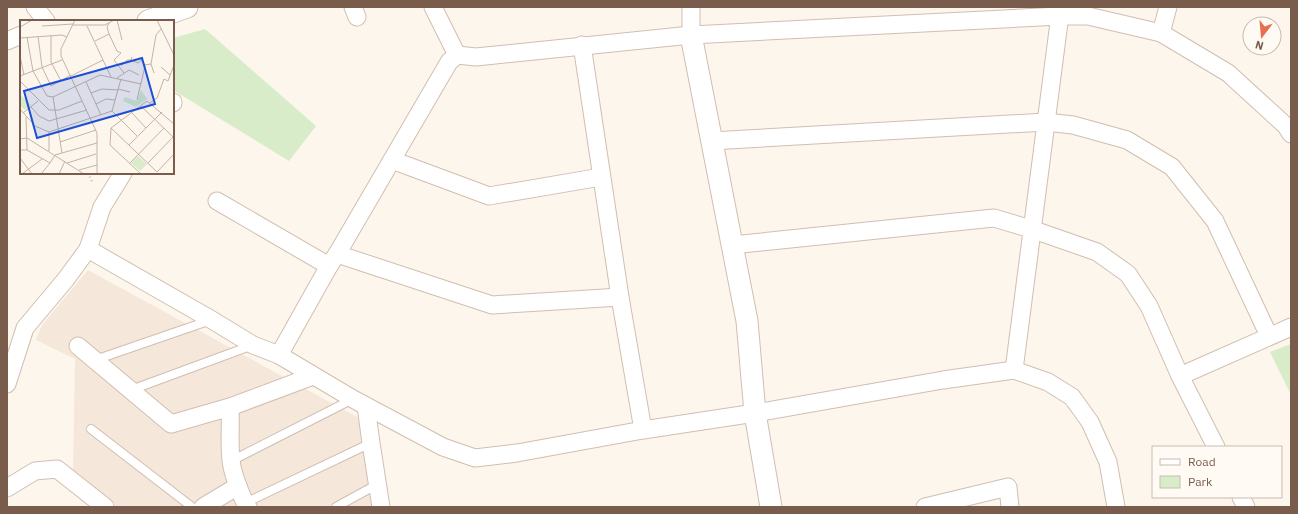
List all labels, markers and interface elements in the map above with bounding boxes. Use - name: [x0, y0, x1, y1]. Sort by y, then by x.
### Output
- north arrow: [1242, 16, 1282, 56]
- inset map: [20, 20, 174, 174]
- text: N: [1253, 38, 1265, 53]
- legend: [1152, 446, 1282, 498]
- text: Road: [1188, 454, 1216, 469]
- text: Park: [1188, 474, 1213, 489]

